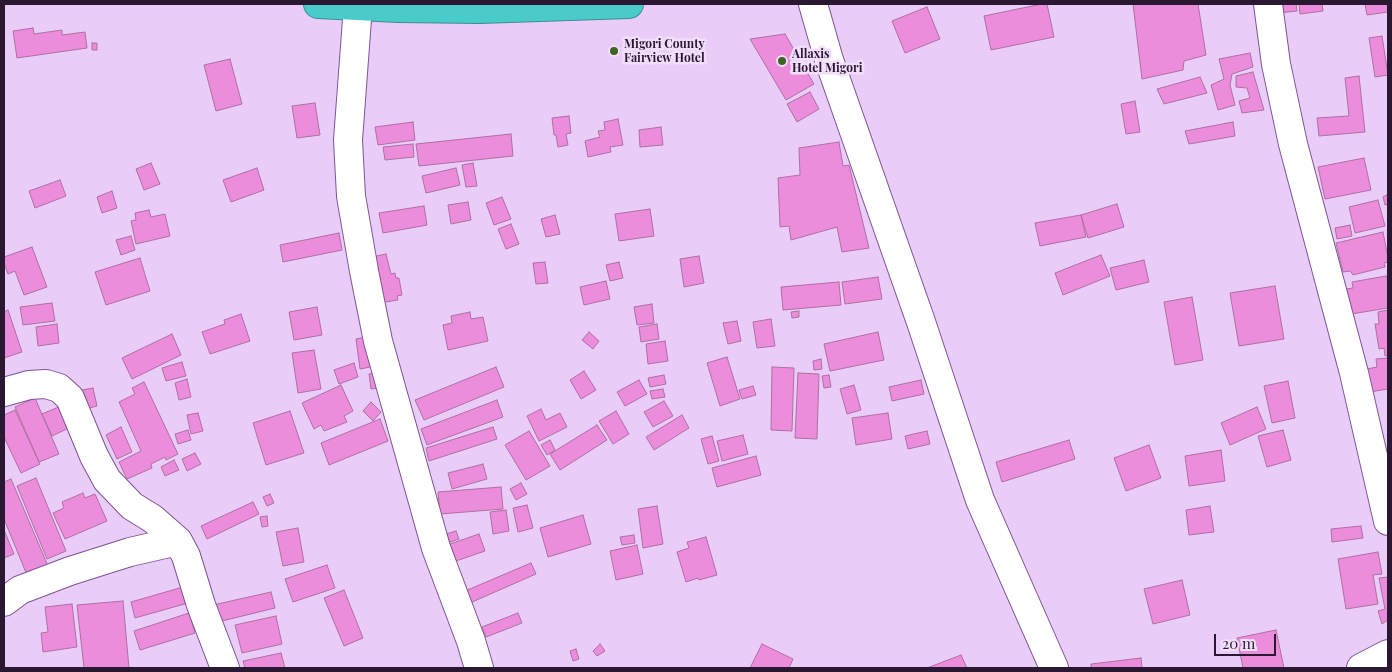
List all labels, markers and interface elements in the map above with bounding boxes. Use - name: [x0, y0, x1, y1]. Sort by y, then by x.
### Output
- place label: Migori County Fairview Hotel: [624, 37, 705, 65]
- marker: Migori County Fairview Hotel: [608, 45, 620, 57]
- place label: Allaxis Hotel Migori: [792, 47, 862, 75]
- marker: Allaxis Hotel Migori: [776, 55, 788, 67]
- scale bar: [1217, 624, 1280, 656]
- text: 20 m: [1222, 633, 1255, 653]

